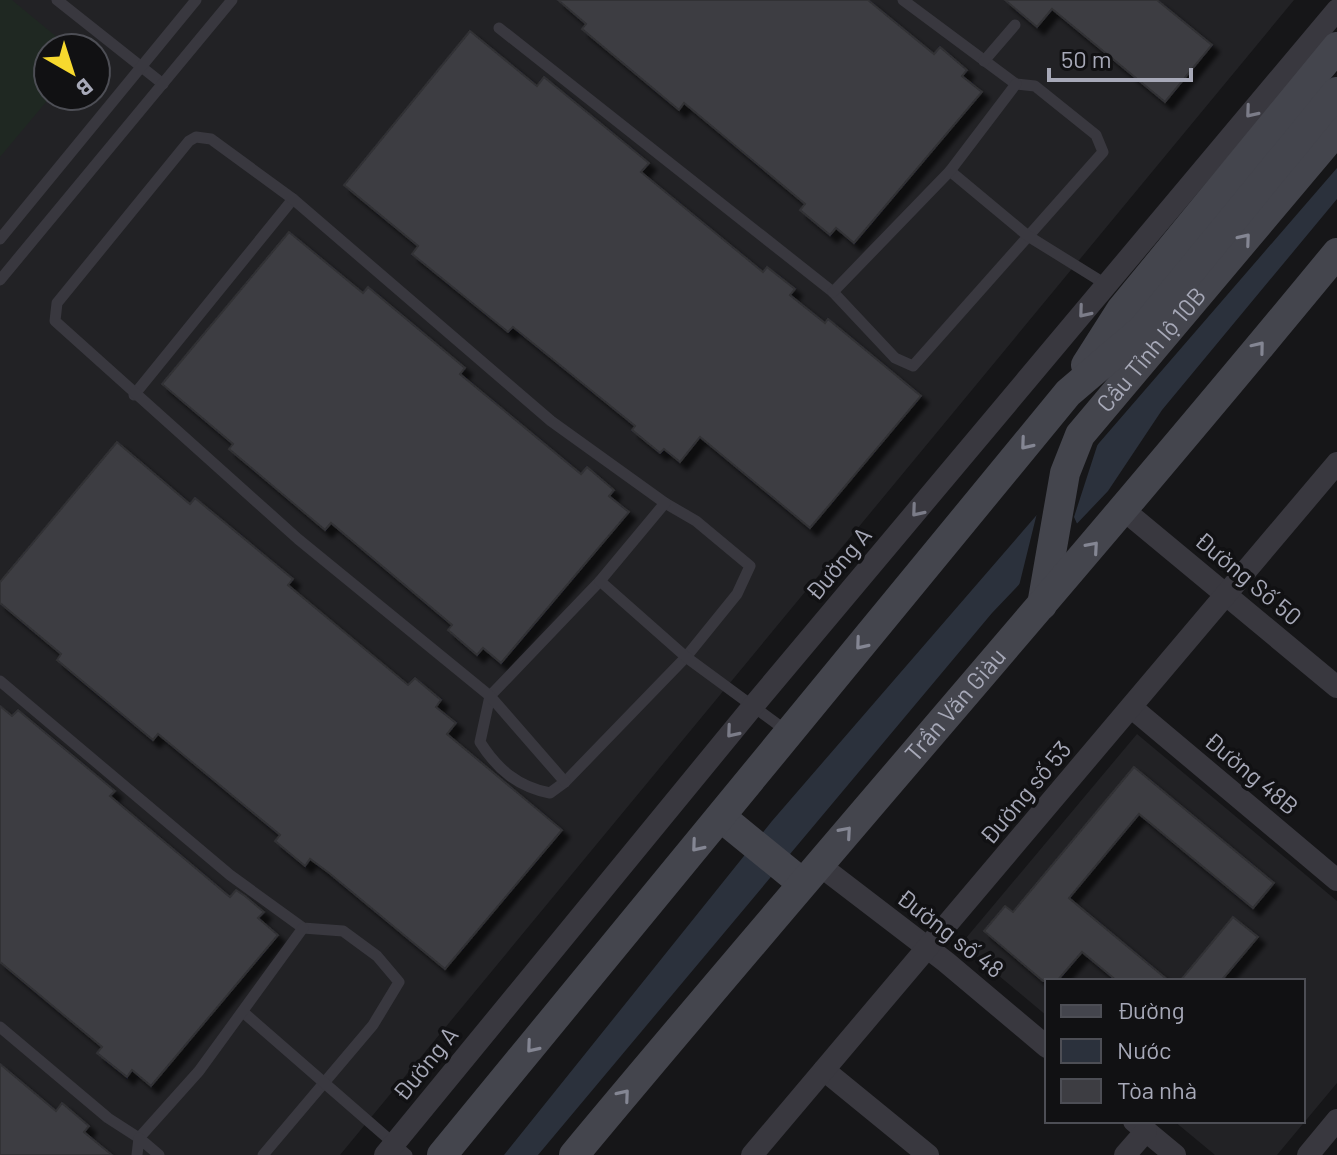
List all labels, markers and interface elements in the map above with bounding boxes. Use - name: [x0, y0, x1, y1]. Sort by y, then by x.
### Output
- north arrow: [32, 32, 112, 112]
- scale bar: [1049, 32, 1191, 82]
- text: 50 m: [1061, 44, 1112, 73]
- text: B: [72, 74, 99, 103]
- one-way arrow: [1246, 103, 1261, 118]
- one-way arrow: [1235, 234, 1250, 248]
- street label: Cầu Tỉnh lộ 10B: [1090, 281, 1211, 417]
- one-way arrow: [1079, 302, 1094, 317]
- one-way arrow: [1249, 342, 1264, 357]
- one-way arrow: [1022, 434, 1036, 449]
- one-way arrow: [912, 502, 927, 516]
- street label: Đường A: [799, 520, 877, 606]
- street label: Đường Số 50: [1190, 525, 1308, 631]
- one-way arrow: [1083, 542, 1098, 557]
- one-way arrow: [856, 635, 871, 649]
- street label: Trần Văn Giàu: [898, 641, 1011, 767]
- one-way arrow: [727, 723, 742, 737]
- street label: Đường 48B: [1199, 725, 1305, 820]
- street label: Đường số 53: [973, 734, 1077, 850]
- one-way arrow: [836, 827, 851, 842]
- one-way arrow: [692, 837, 707, 851]
- street label: Đường số 48: [892, 882, 1010, 983]
- legend: [1045, 979, 1305, 1123]
- text: Đường: [1117, 995, 1185, 1024]
- street label: Đường A: [386, 1020, 463, 1106]
- text: Nước: [1117, 1035, 1172, 1064]
- one-way arrow: [527, 1037, 541, 1052]
- text: Tòa nhà: [1117, 1075, 1197, 1104]
- one-way arrow: [614, 1090, 629, 1104]

